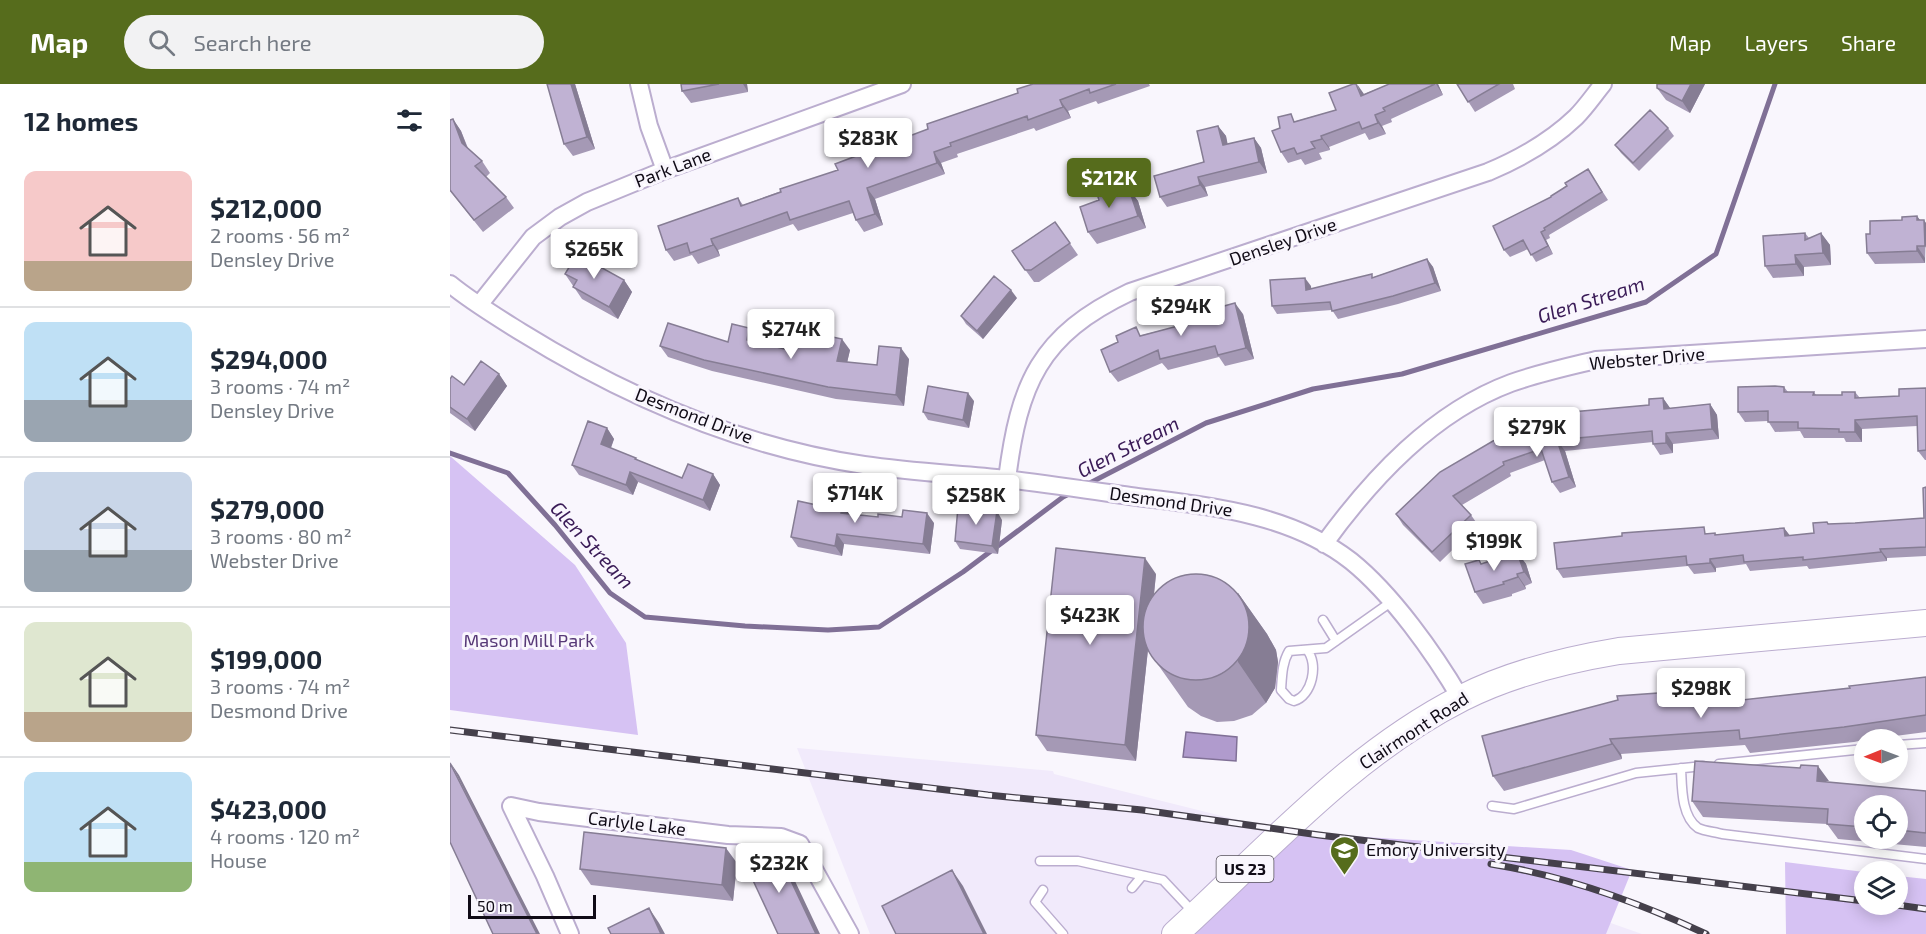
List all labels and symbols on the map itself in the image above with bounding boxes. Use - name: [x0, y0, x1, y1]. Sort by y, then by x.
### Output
- pin: $283K: [826, 118, 910, 169]
- street label: Park Lane: [631, 142, 714, 192]
- pin: $212K: [1067, 158, 1151, 209]
- street label: Densley Drive: [1226, 212, 1339, 270]
- pin: $265K: [552, 229, 636, 280]
- water label: Glen Stream: [1534, 270, 1647, 328]
- pin: $294K: [1139, 286, 1223, 337]
- pin: $274K: [749, 309, 833, 360]
- street label: Webster Drive: [1588, 342, 1706, 374]
- street label: Desmond Drive: [632, 383, 756, 448]
- pin: $279K: [1495, 407, 1579, 458]
- water label: Glen Stream: [1073, 410, 1183, 482]
- pin: $714K: [813, 473, 897, 524]
- pin: $258K: [934, 475, 1018, 526]
- street label: Desmond Drive: [1108, 481, 1234, 521]
- water label: Glen Stream: [546, 495, 639, 593]
- pin: $199K: [1452, 521, 1536, 572]
- pin: $423K: [1048, 595, 1132, 646]
- park label: Mason Mill Park: [464, 629, 594, 651]
- pin: $298K: [1659, 668, 1743, 719]
- street label: Clairmont Road: [1355, 687, 1472, 774]
- north arrow: [1854, 729, 1908, 783]
- street label: Carlyle Lake: [587, 806, 687, 840]
- school or university icon: Emory University: [1329, 834, 1361, 876]
- place label: Emory University: [1366, 838, 1506, 860]
- pin: $232K: [737, 843, 821, 894]
- road number: US 23: [1216, 856, 1274, 882]
- scale bar: [468, 892, 596, 920]

